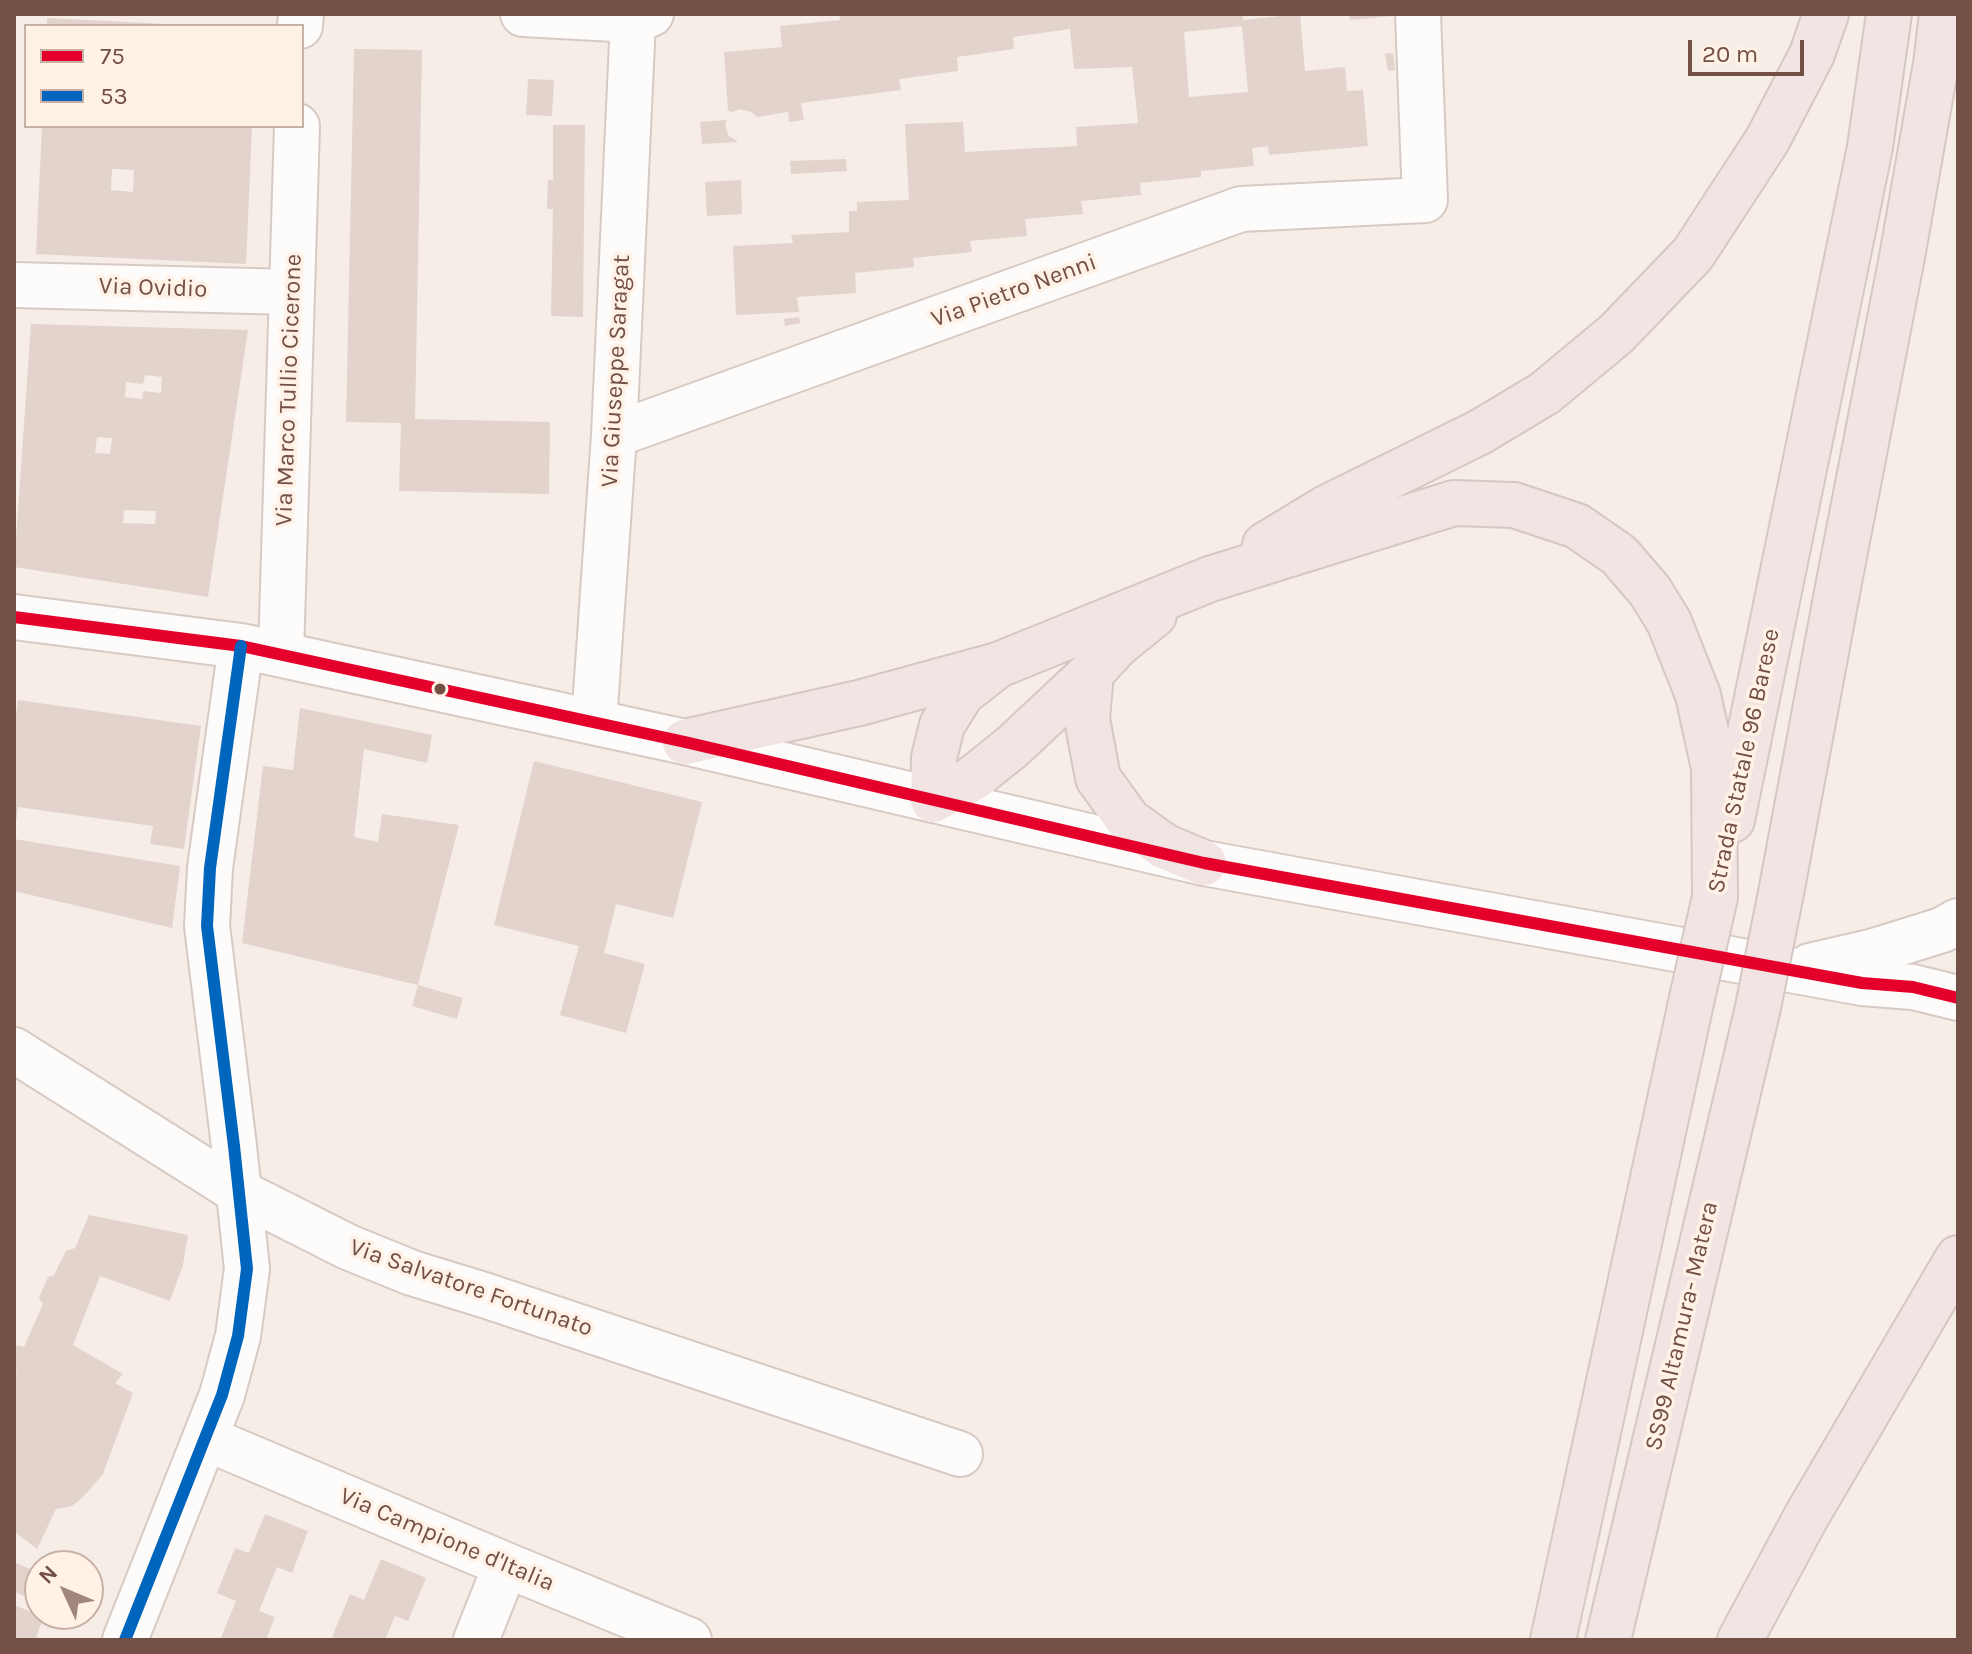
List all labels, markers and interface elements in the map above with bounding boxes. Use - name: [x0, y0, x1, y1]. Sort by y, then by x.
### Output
- legend: [24, 24, 304, 128]
- scale bar: [1692, 24, 1808, 74]
- text: 20 m: [1702, 40, 1758, 68]
- text: 75: [100, 42, 125, 70]
- text: 53: [100, 82, 128, 110]
- street label: Via Pietro Nenni: [927, 248, 1101, 334]
- street label: Via Marco Tullio Cicerone: [270, 253, 308, 527]
- street label: Via Giuseppe Saragat: [596, 254, 636, 488]
- street label: Via Ovidio: [98, 272, 208, 304]
- street label: Strada Statale 96 Barese: [1702, 626, 1786, 896]
- unlabelled marker: [432, 681, 448, 697]
- street label: SS99 Altamura- Matera: [1639, 1199, 1725, 1453]
- street label: Via Salvatore Fortunato: [346, 1233, 596, 1343]
- street label: Via Campione d'Italia: [335, 1482, 559, 1598]
- north arrow: [24, 1550, 104, 1630]
- text: N: [33, 1560, 63, 1589]

